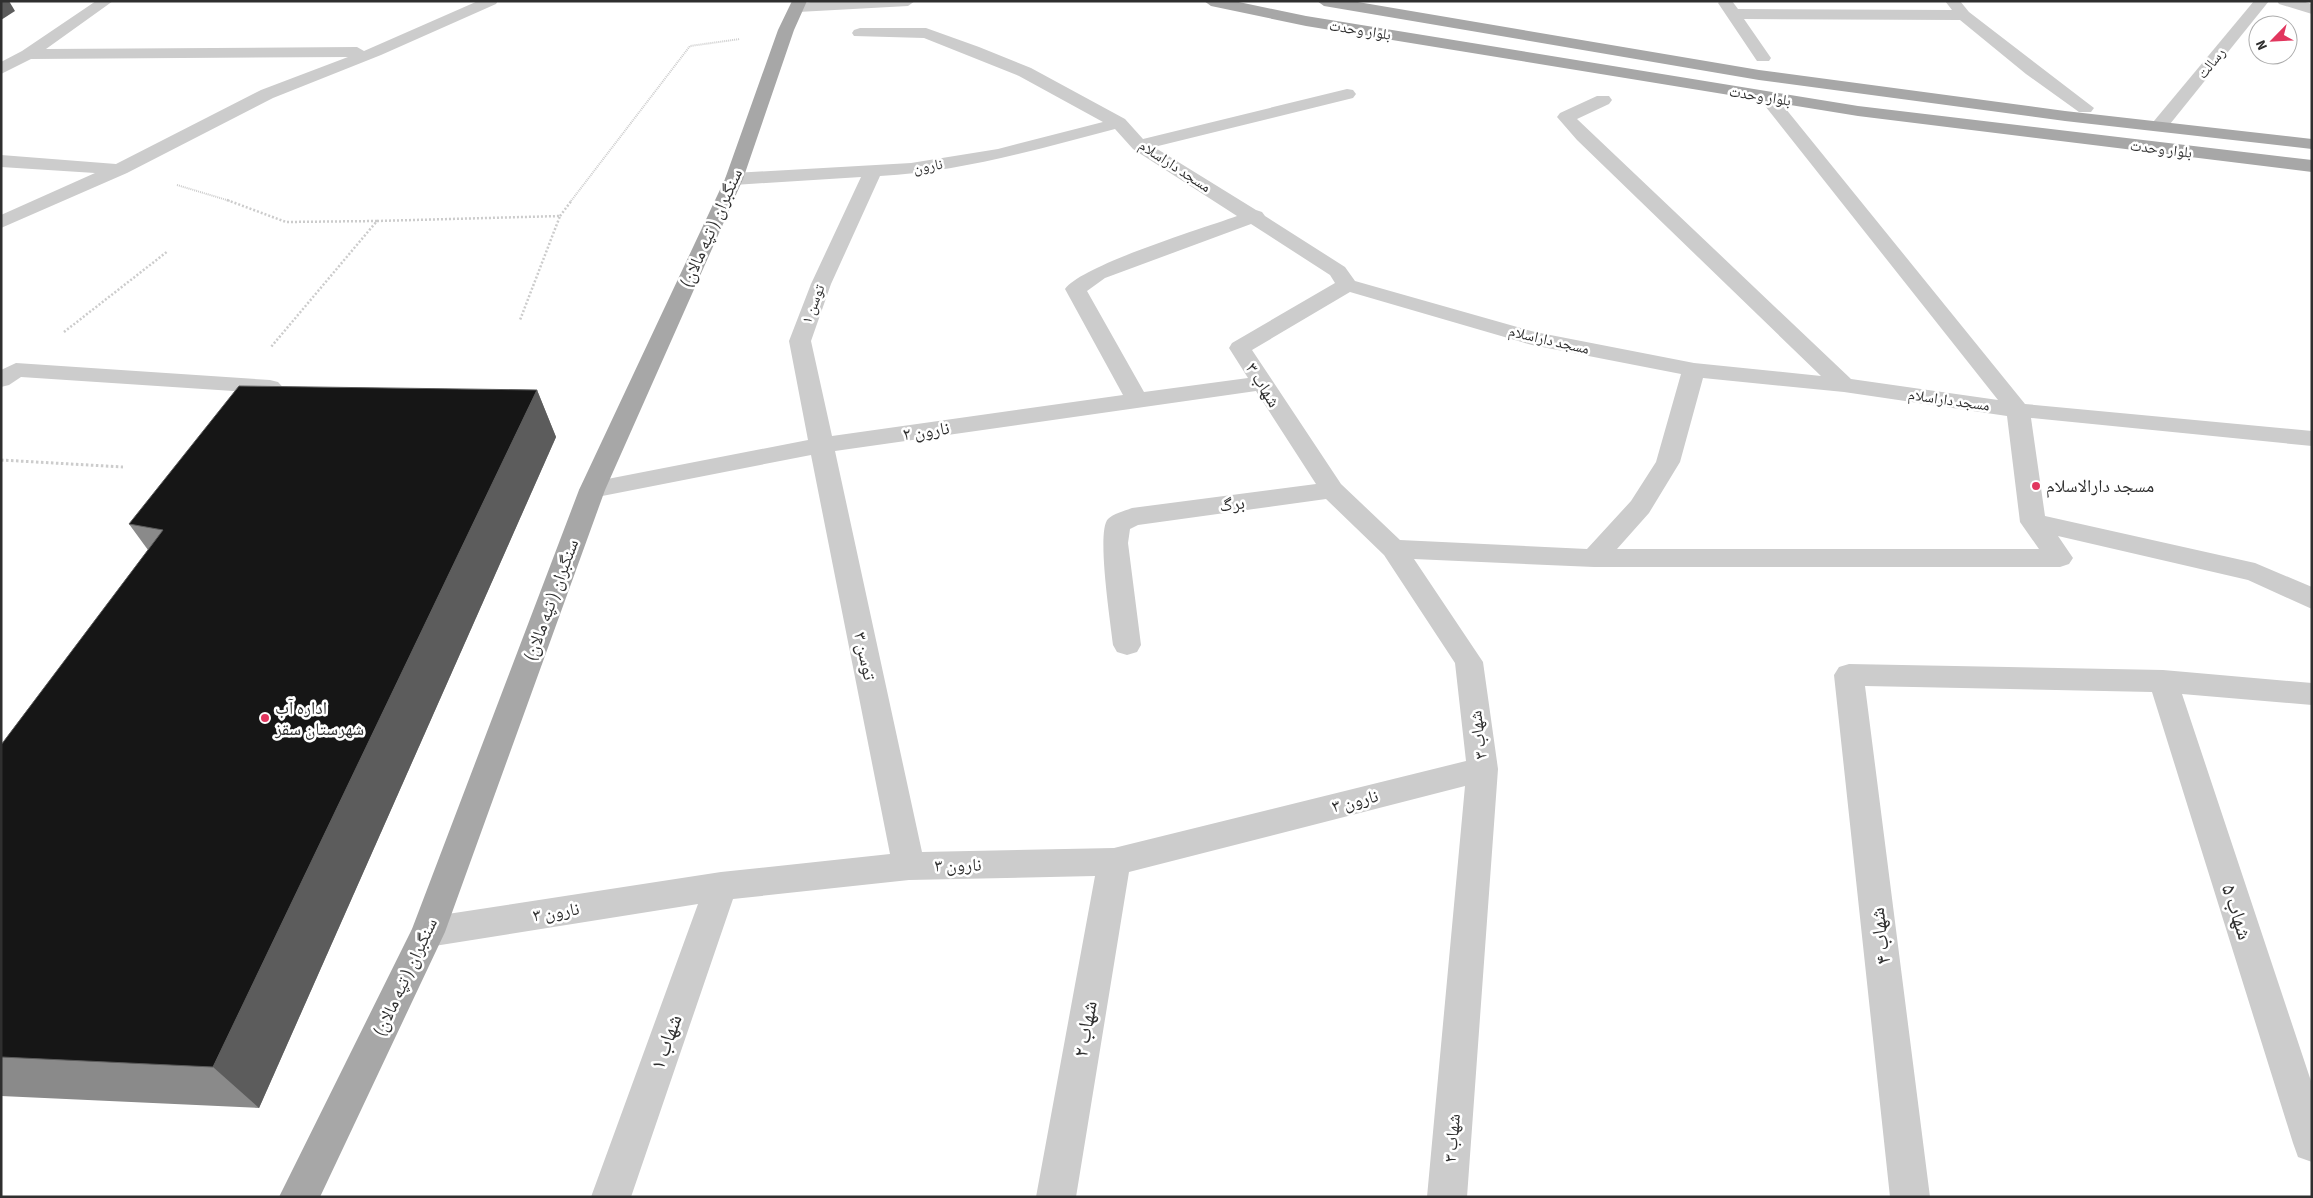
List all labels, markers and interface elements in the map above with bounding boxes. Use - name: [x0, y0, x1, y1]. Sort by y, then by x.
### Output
- street label: بلوار وحدت: [1327, 15, 1392, 46]
- north arrow: [2248, 15, 2298, 65]
- text: N: [2251, 37, 2273, 53]
- street label: رسالت: [2192, 43, 2231, 83]
- street label: بلوار وحدت: [1727, 81, 1792, 112]
- street label: مسجد داراسلام: [1134, 135, 1215, 198]
- street label: بلوار وحدت: [2129, 135, 2193, 164]
- street label: نارون: [912, 154, 944, 179]
- street label: سنگبران ( تپه مالان): [674, 165, 749, 292]
- street label: توسن ۱: [796, 281, 831, 327]
- street label: مسجد داراسلام: [1506, 321, 1592, 360]
- street label: شهاب ۳: [1239, 358, 1286, 413]
- street label: مسجد داراسلام: [1907, 384, 1991, 417]
- street label: نارون ۲: [901, 416, 951, 447]
- place label: مسجد دارالاسلام: [2046, 474, 2154, 499]
- marker: مسجد دارالاسلام: [2030, 480, 2042, 492]
- street label: برگ: [1218, 490, 1246, 519]
- street label: سنگبران ( تپه مالان): [518, 536, 585, 665]
- street label: توسن ۳: [847, 630, 882, 683]
- place label: اداره آب شهرستان سقز: [274, 696, 364, 742]
- street label: شهاب ۳: [1463, 709, 1494, 761]
- marker: اداره آب شهرستان سقز: [259, 712, 271, 724]
- street label: نارون ۳: [1329, 784, 1381, 819]
- street label: نارون ۳: [934, 853, 982, 878]
- street label: شهاب ۵: [2214, 880, 2260, 944]
- street label: نارون ۳: [531, 896, 581, 929]
- street label: شهاب ۴: [1862, 906, 1898, 966]
- street label: سنگبران ( تپه مالان): [367, 914, 444, 1040]
- street label: شهاب ۲: [1065, 998, 1105, 1060]
- street label: شهاب ۱: [643, 1010, 689, 1074]
- street label: شهاب ۳: [1438, 1113, 1467, 1163]

